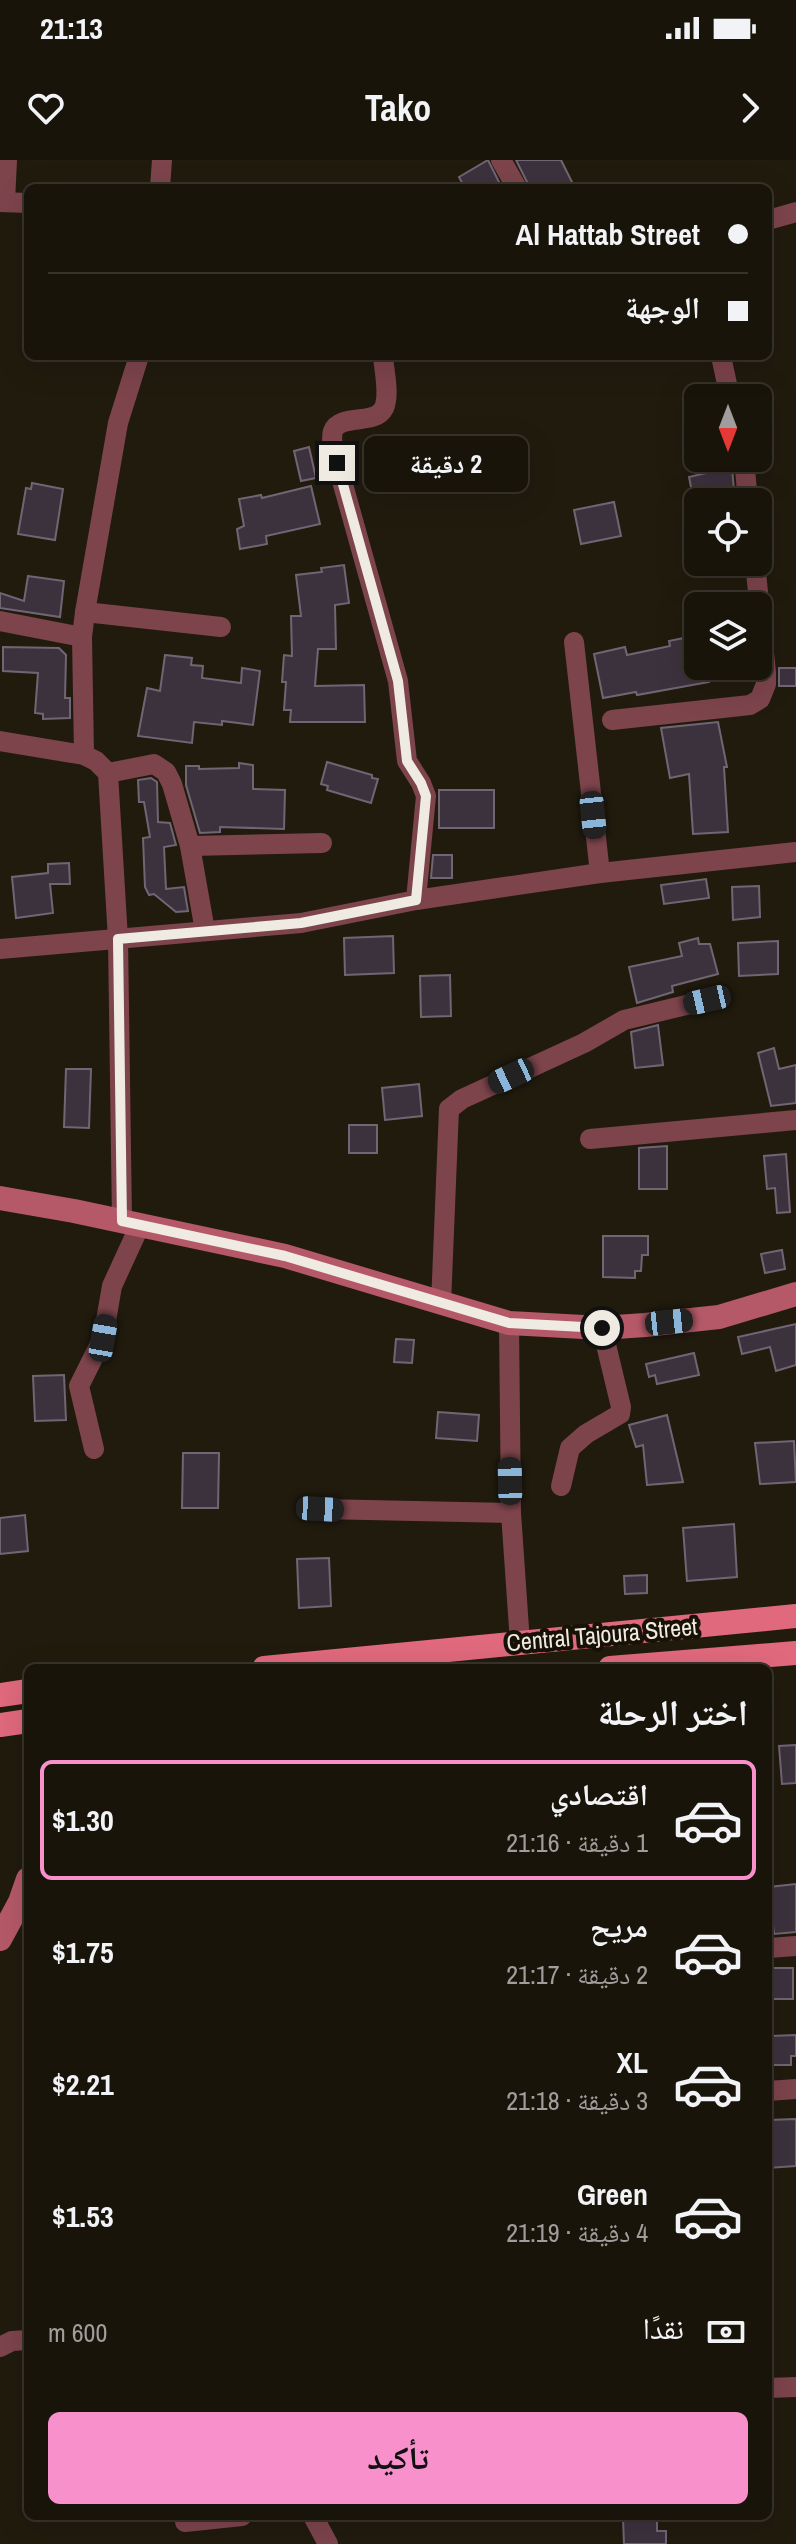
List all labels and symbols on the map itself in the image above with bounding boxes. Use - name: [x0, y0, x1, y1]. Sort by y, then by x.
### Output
- north arrow: [684, 384, 772, 472]
- callout: 2 دقيقة: [365, 435, 529, 491]
- route end: [319, 445, 355, 481]
- car: [579, 790, 607, 840]
- car: [681, 983, 733, 1017]
- car: [484, 1055, 538, 1097]
- car: [644, 1308, 694, 1336]
- route start: [584, 1310, 620, 1346]
- car: [87, 1312, 119, 1364]
- car: [498, 1457, 522, 1505]
- car: [295, 1496, 345, 1522]
- street label: Central Tajoura Street: [505, 1610, 699, 1658]

